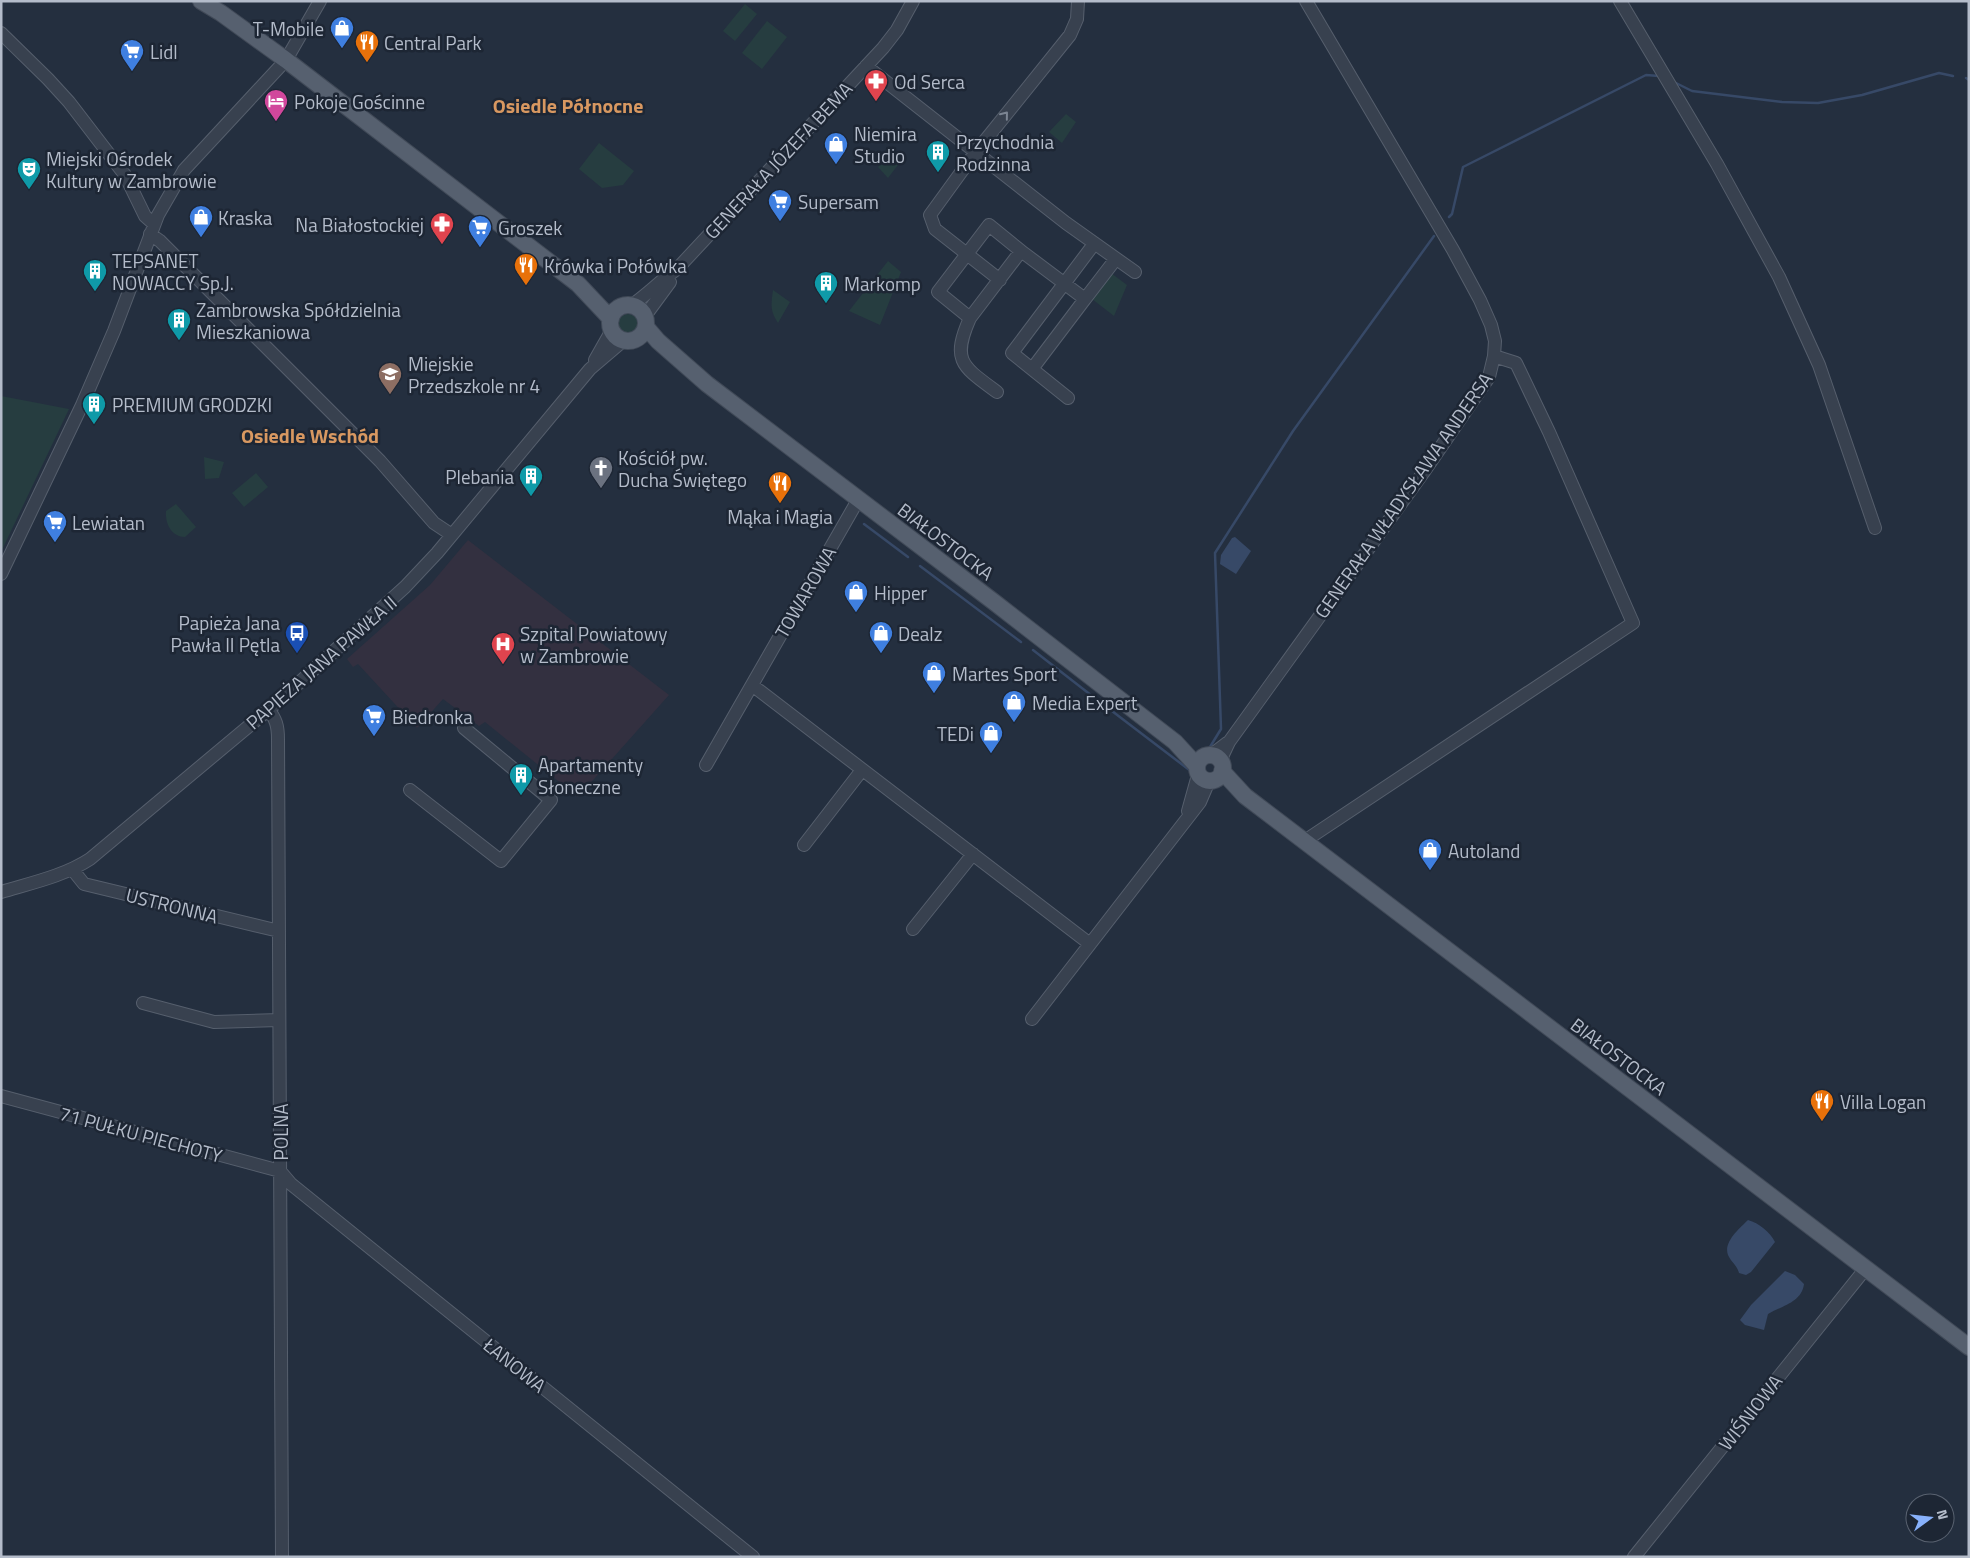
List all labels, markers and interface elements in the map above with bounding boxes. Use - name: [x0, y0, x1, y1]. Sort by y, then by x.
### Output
- place label: T-Mobile: [253, 14, 324, 43]
- shop icon: T-Mobile: [329, 15, 355, 49]
- place label: Central Park: [384, 28, 482, 57]
- restaurant icon: Central Park: [354, 29, 380, 63]
- place label: Lidl: [150, 37, 178, 66]
- supermarket icon: Lidl: [119, 38, 145, 72]
- place label: Od Serca: [894, 67, 965, 96]
- pharmacy icon: Od Serca: [863, 68, 889, 102]
- street label: GENERAŁA JÓZEFA BEMA: [697, 75, 859, 245]
- place label: Pokoje Gościnne: [294, 87, 425, 116]
- hotel icon: Pokoje Gościnne: [263, 88, 289, 122]
- district label: Osiedle Północne: [493, 90, 643, 121]
- one-way arrow: [1000, 112, 1008, 121]
- place label: Niemira Studio: [854, 119, 917, 170]
- place label: Przychodnia Rodzinna: [956, 127, 1054, 178]
- shop icon: Niemira Studio: [823, 131, 849, 165]
- building icon: Przychodnia Rodzinna: [925, 139, 951, 173]
- place label: Miejski Ośrodek Kultury w Zambrowie: [46, 144, 217, 195]
- theatre icon: Miejski Ośrodek Kultury w Zambrowie: [16, 156, 42, 190]
- place label: Supersam: [798, 187, 879, 216]
- supermarket icon: Supersam: [767, 188, 793, 222]
- place label: Kraska: [218, 203, 273, 232]
- shop icon: Kraska: [188, 204, 214, 238]
- place label: Na Białostockiej: [295, 210, 424, 239]
- pharmacy icon: Na Białostockiej: [429, 211, 455, 245]
- place label: Groszek: [498, 213, 562, 242]
- supermarket icon: Groszek: [467, 214, 493, 248]
- place label: TEPSANET NOWACCY Sp.J.: [112, 246, 234, 297]
- place label: Krówka i Połówka: [544, 251, 687, 280]
- restaurant icon: Krówka i Połówka: [513, 252, 539, 286]
- building icon: TEPSANET NOWACCY Sp.J.: [82, 258, 108, 292]
- place label: Markomp: [844, 269, 921, 298]
- building icon: Markomp: [813, 270, 839, 304]
- place label: Zambrowska Spółdzielnia Mieszkaniowa: [196, 295, 401, 346]
- building icon: Zambrowska Spółdzielnia Mieszkaniowa: [166, 307, 192, 341]
- place label: Miejskie Przedszkole nr 4: [408, 349, 540, 400]
- school or university icon: Miejskie Przedszkole nr 4: [377, 361, 403, 395]
- street label: GENERAŁA WŁADYSŁAWA ANDERSA: [1307, 366, 1499, 624]
- place label: PREMIUM GRODZKI: [112, 390, 272, 419]
- building icon: PREMIUM GRODZKI: [81, 391, 107, 425]
- district label: Osiedle Wschód: [241, 420, 379, 451]
- place label: Kościół pw. Ducha Świętego: [618, 443, 747, 494]
- church icon: Kościół pw. Ducha Świętego: [588, 455, 614, 489]
- place label: Plebania: [445, 462, 514, 491]
- building icon: Plebania: [518, 463, 544, 497]
- restaurant icon: Mąka i Magia: [767, 470, 793, 504]
- street label: BIAŁOSTOCKA: [892, 495, 1000, 587]
- place label: Mąka i Magia: [727, 502, 833, 531]
- place label: Lewiatan: [72, 508, 145, 537]
- supermarket icon: Lewiatan: [42, 509, 68, 543]
- street label: TOWAROWA: [767, 541, 843, 643]
- place label: Hipper: [874, 578, 928, 607]
- shop icon: Hipper: [843, 579, 869, 613]
- street label: PAPIEŻA JANA PAWŁA II: [239, 588, 403, 736]
- place label: Papieża Jana Pawła II Pętla: [170, 608, 280, 659]
- place label: Szpital Powiatowy w Zambrowie: [520, 619, 667, 670]
- place label: Dealz: [898, 619, 942, 648]
- bus stop icon: Papieża Jana Pawła II Pętla: [284, 620, 310, 654]
- shop icon: Dealz: [868, 620, 894, 654]
- hospital icon: Szpital Powiatowy w Zambrowie: [490, 631, 516, 665]
- place label: Martes Sport: [952, 659, 1057, 688]
- shop icon: Martes Sport: [921, 660, 947, 694]
- place label: Media Expert: [1032, 688, 1138, 717]
- shop icon: Media Expert: [1001, 689, 1027, 723]
- place label: Biedronka: [392, 702, 473, 731]
- supermarket icon: Biedronka: [361, 703, 387, 737]
- place label: TEDi: [937, 719, 974, 748]
- shop icon: TEDi: [978, 720, 1004, 754]
- place label: Apartamenty Słoneczne: [538, 750, 643, 801]
- building icon: Apartamenty Słoneczne: [508, 762, 534, 796]
- place label: Autoland: [1448, 836, 1520, 865]
- shop icon: Autoland: [1417, 837, 1443, 871]
- street label: USTRONNA: [123, 880, 221, 930]
- street label: BIAŁOSTOCKA: [1565, 1010, 1673, 1102]
- place label: Villa Logan: [1840, 1087, 1926, 1116]
- restaurant icon: Villa Logan: [1809, 1088, 1835, 1122]
- street label: 71 PUŁKU PIECHOTY: [56, 1098, 226, 1170]
- street label: POLNA: [266, 1103, 295, 1161]
- street label: ŁANOWA: [477, 1330, 553, 1399]
- street label: WIŚNIOWA: [1711, 1368, 1789, 1456]
- north arrow: [1905, 1493, 1955, 1543]
- text: N: [1932, 1507, 1954, 1522]

